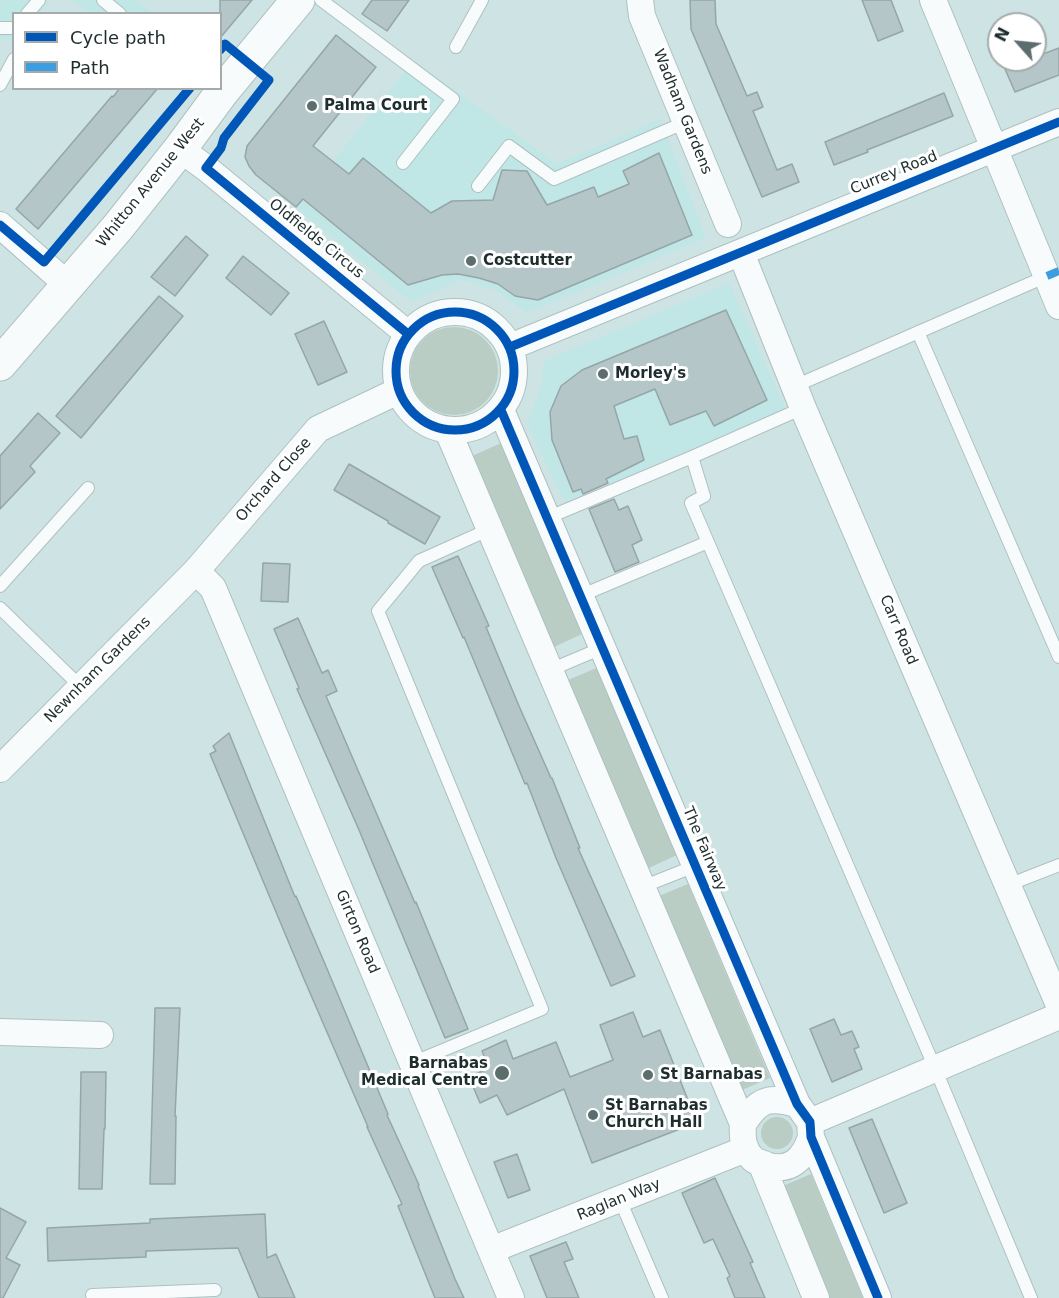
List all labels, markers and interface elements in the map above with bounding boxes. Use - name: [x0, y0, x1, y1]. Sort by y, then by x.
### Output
- legend: [12, 12, 222, 90]
- north arrow: [987, 12, 1047, 72]
- text: N: [991, 24, 1014, 45]
- text: Cycle path: [70, 27, 166, 48]
- street label: Wadham Gardens: [649, 47, 715, 177]
- text: Path: [70, 57, 110, 78]
- place label: Palma Court: [324, 97, 427, 115]
- marker: Palma Court: [305, 99, 319, 113]
- street label: Whitton Avenue West: [93, 115, 209, 251]
- street label: Currey Road: [848, 147, 940, 199]
- street label: Oldfields Circus: [265, 195, 367, 283]
- place label: Costcutter: [483, 252, 572, 270]
- marker: Costcutter: [464, 254, 478, 268]
- place label: Morley's: [615, 365, 686, 383]
- marker: Morley's: [596, 367, 610, 381]
- street label: Orchard Close: [233, 434, 315, 526]
- street label: Carr Road: [875, 592, 921, 668]
- street label: Newnham Gardens: [41, 613, 155, 727]
- street label: The Fairway: [678, 804, 730, 894]
- street label: Girton Road: [331, 888, 383, 976]
- place label: Barnabas Medical Centre: [361, 1055, 488, 1090]
- marker: Barnabas Medical Centre: [493, 1064, 511, 1082]
- place label: St Barnabas: [660, 1066, 763, 1084]
- marker: St Barnabas: [641, 1068, 655, 1082]
- place label: St Barnabas Church Hall: [605, 1097, 708, 1132]
- marker: St Barnabas Church Hall: [586, 1108, 600, 1122]
- street label: Raglan Way: [575, 1175, 663, 1225]

